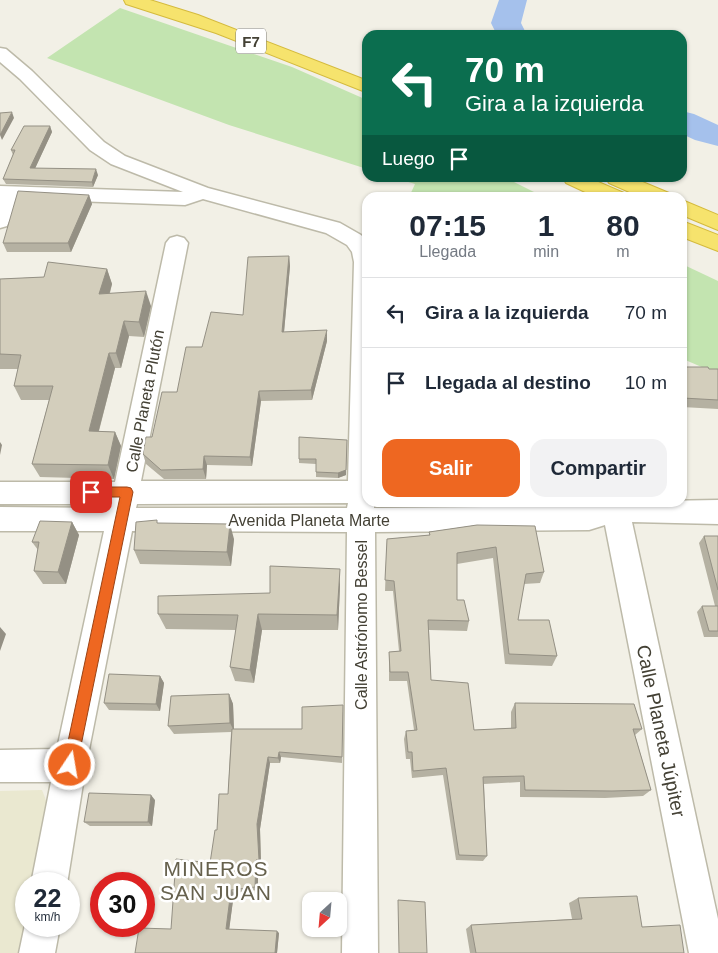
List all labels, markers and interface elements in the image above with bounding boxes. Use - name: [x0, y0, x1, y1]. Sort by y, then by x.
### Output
- road number: F7: [236, 28, 266, 54]
- icon: left: [382, 50, 447, 115]
- text: 70 m: [465, 50, 545, 89]
- text: Gira a la izquierda: [465, 91, 644, 116]
- icon: arrive: [445, 145, 473, 173]
- text: Luego: [382, 148, 435, 169]
- text: 07:15: [409, 209, 486, 242]
- text: 1: [538, 209, 555, 242]
- text: 80: [606, 209, 640, 242]
- text: Llegada: [419, 243, 476, 260]
- text: min: [533, 243, 559, 260]
- text: m: [616, 243, 630, 260]
- icon: left: [382, 299, 410, 327]
- text: Gira a la izquierda: [425, 302, 589, 323]
- text: 70 m: [625, 302, 667, 323]
- street label: Calle Planeta Plutón: [123, 328, 167, 474]
- icon: arrive: [382, 369, 410, 397]
- text: Llegada al destino: [425, 372, 591, 393]
- text: 10 m: [625, 372, 667, 393]
- button: Salir: [382, 439, 520, 497]
- button: Compartir: [530, 439, 667, 497]
- pin: [70, 471, 112, 513]
- icon: arrive: [77, 478, 105, 506]
- street label: Avenida Planeta Marte: [228, 512, 390, 529]
- street label: Calle Astrónomo Bessel: [353, 540, 370, 710]
- street label: Calle Planeta Júpiter: [633, 643, 690, 820]
- position arrow: [43, 738, 95, 790]
- district label: MINEROS SAN JUAN: [160, 857, 272, 904]
- speed limit sign: 30: [90, 872, 155, 937]
- text: 22: [34, 884, 61, 912]
- north arrow: [302, 892, 348, 938]
- map controls: [302, 892, 347, 937]
- text: km/h: [34, 910, 61, 924]

